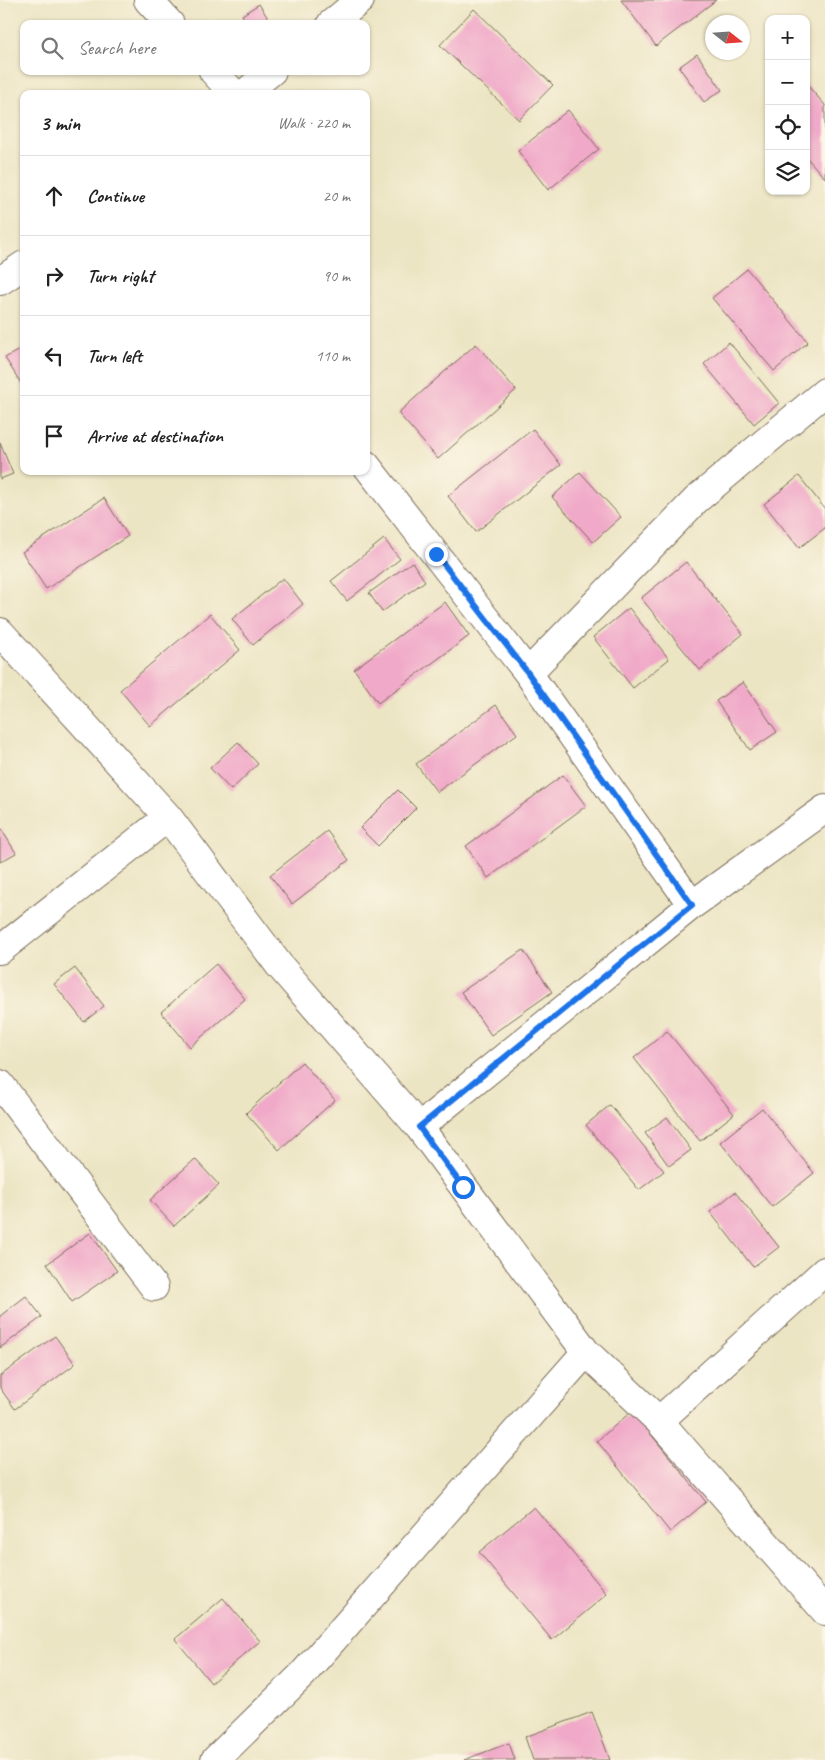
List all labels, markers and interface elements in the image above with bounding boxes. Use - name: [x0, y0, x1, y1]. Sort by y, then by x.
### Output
- north arrow: [705, 15, 750, 60]
- map controls: [765, 15, 810, 195]
- button: +: [765, 15, 810, 60]
- search box: [20, 20, 370, 75]
- icon: search: [38, 34, 66, 62]
- text: Search here: [78, 36, 155, 60]
- button: −: [765, 60, 810, 105]
- button: locate: [765, 105, 810, 150]
- text: 3 min: [40, 110, 80, 136]
- text: Walk · 220 m: [278, 113, 350, 133]
- button: layers: [765, 150, 810, 195]
- icon: ahead: [40, 182, 68, 210]
- text: Continue: [87, 184, 144, 208]
- text: 20 m: [323, 186, 350, 206]
- icon: right: [40, 262, 68, 290]
- text: Turn right: [87, 264, 154, 288]
- text: 90 m: [323, 266, 350, 286]
- icon: left: [40, 342, 68, 370]
- text: Turn left: [87, 344, 142, 368]
- text: 110 m: [316, 346, 350, 366]
- icon: arrive: [40, 422, 68, 450]
- text: Arrive at destination: [87, 424, 223, 448]
- route end: [425, 543, 448, 566]
- route start: [452, 1176, 475, 1199]

